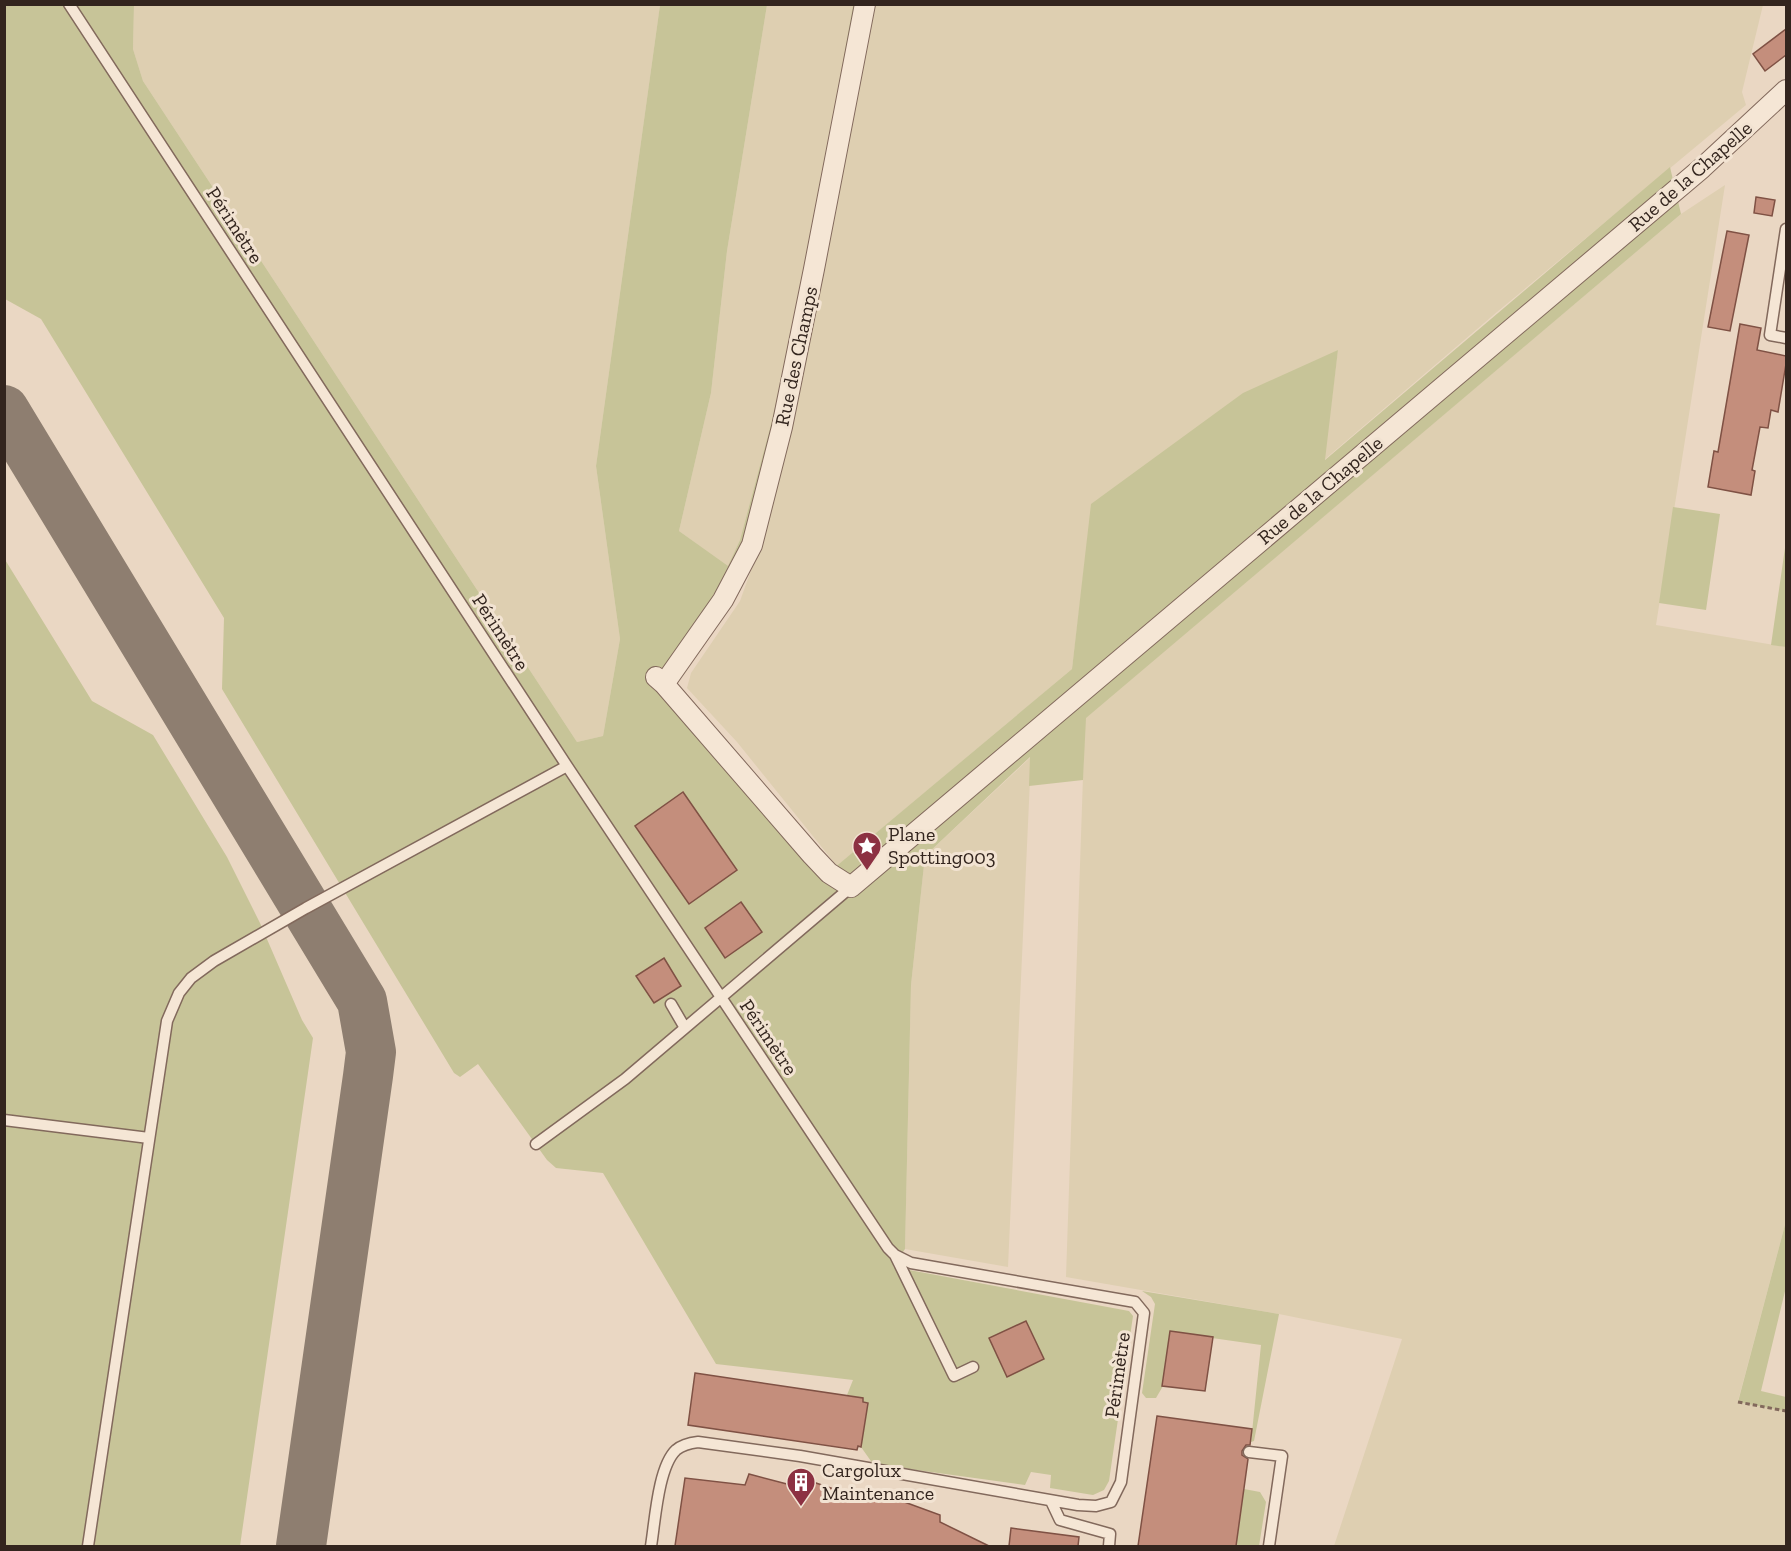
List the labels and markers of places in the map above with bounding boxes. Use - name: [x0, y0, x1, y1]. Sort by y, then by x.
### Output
- place label: Plane Spotting003: [888, 822, 996, 869]
- place icon: Plane Spotting003: [851, 830, 883, 872]
- place label: Cargolux Maintenance: [822, 1458, 934, 1505]
- building icon: Cargolux Maintenance: [785, 1466, 817, 1508]

